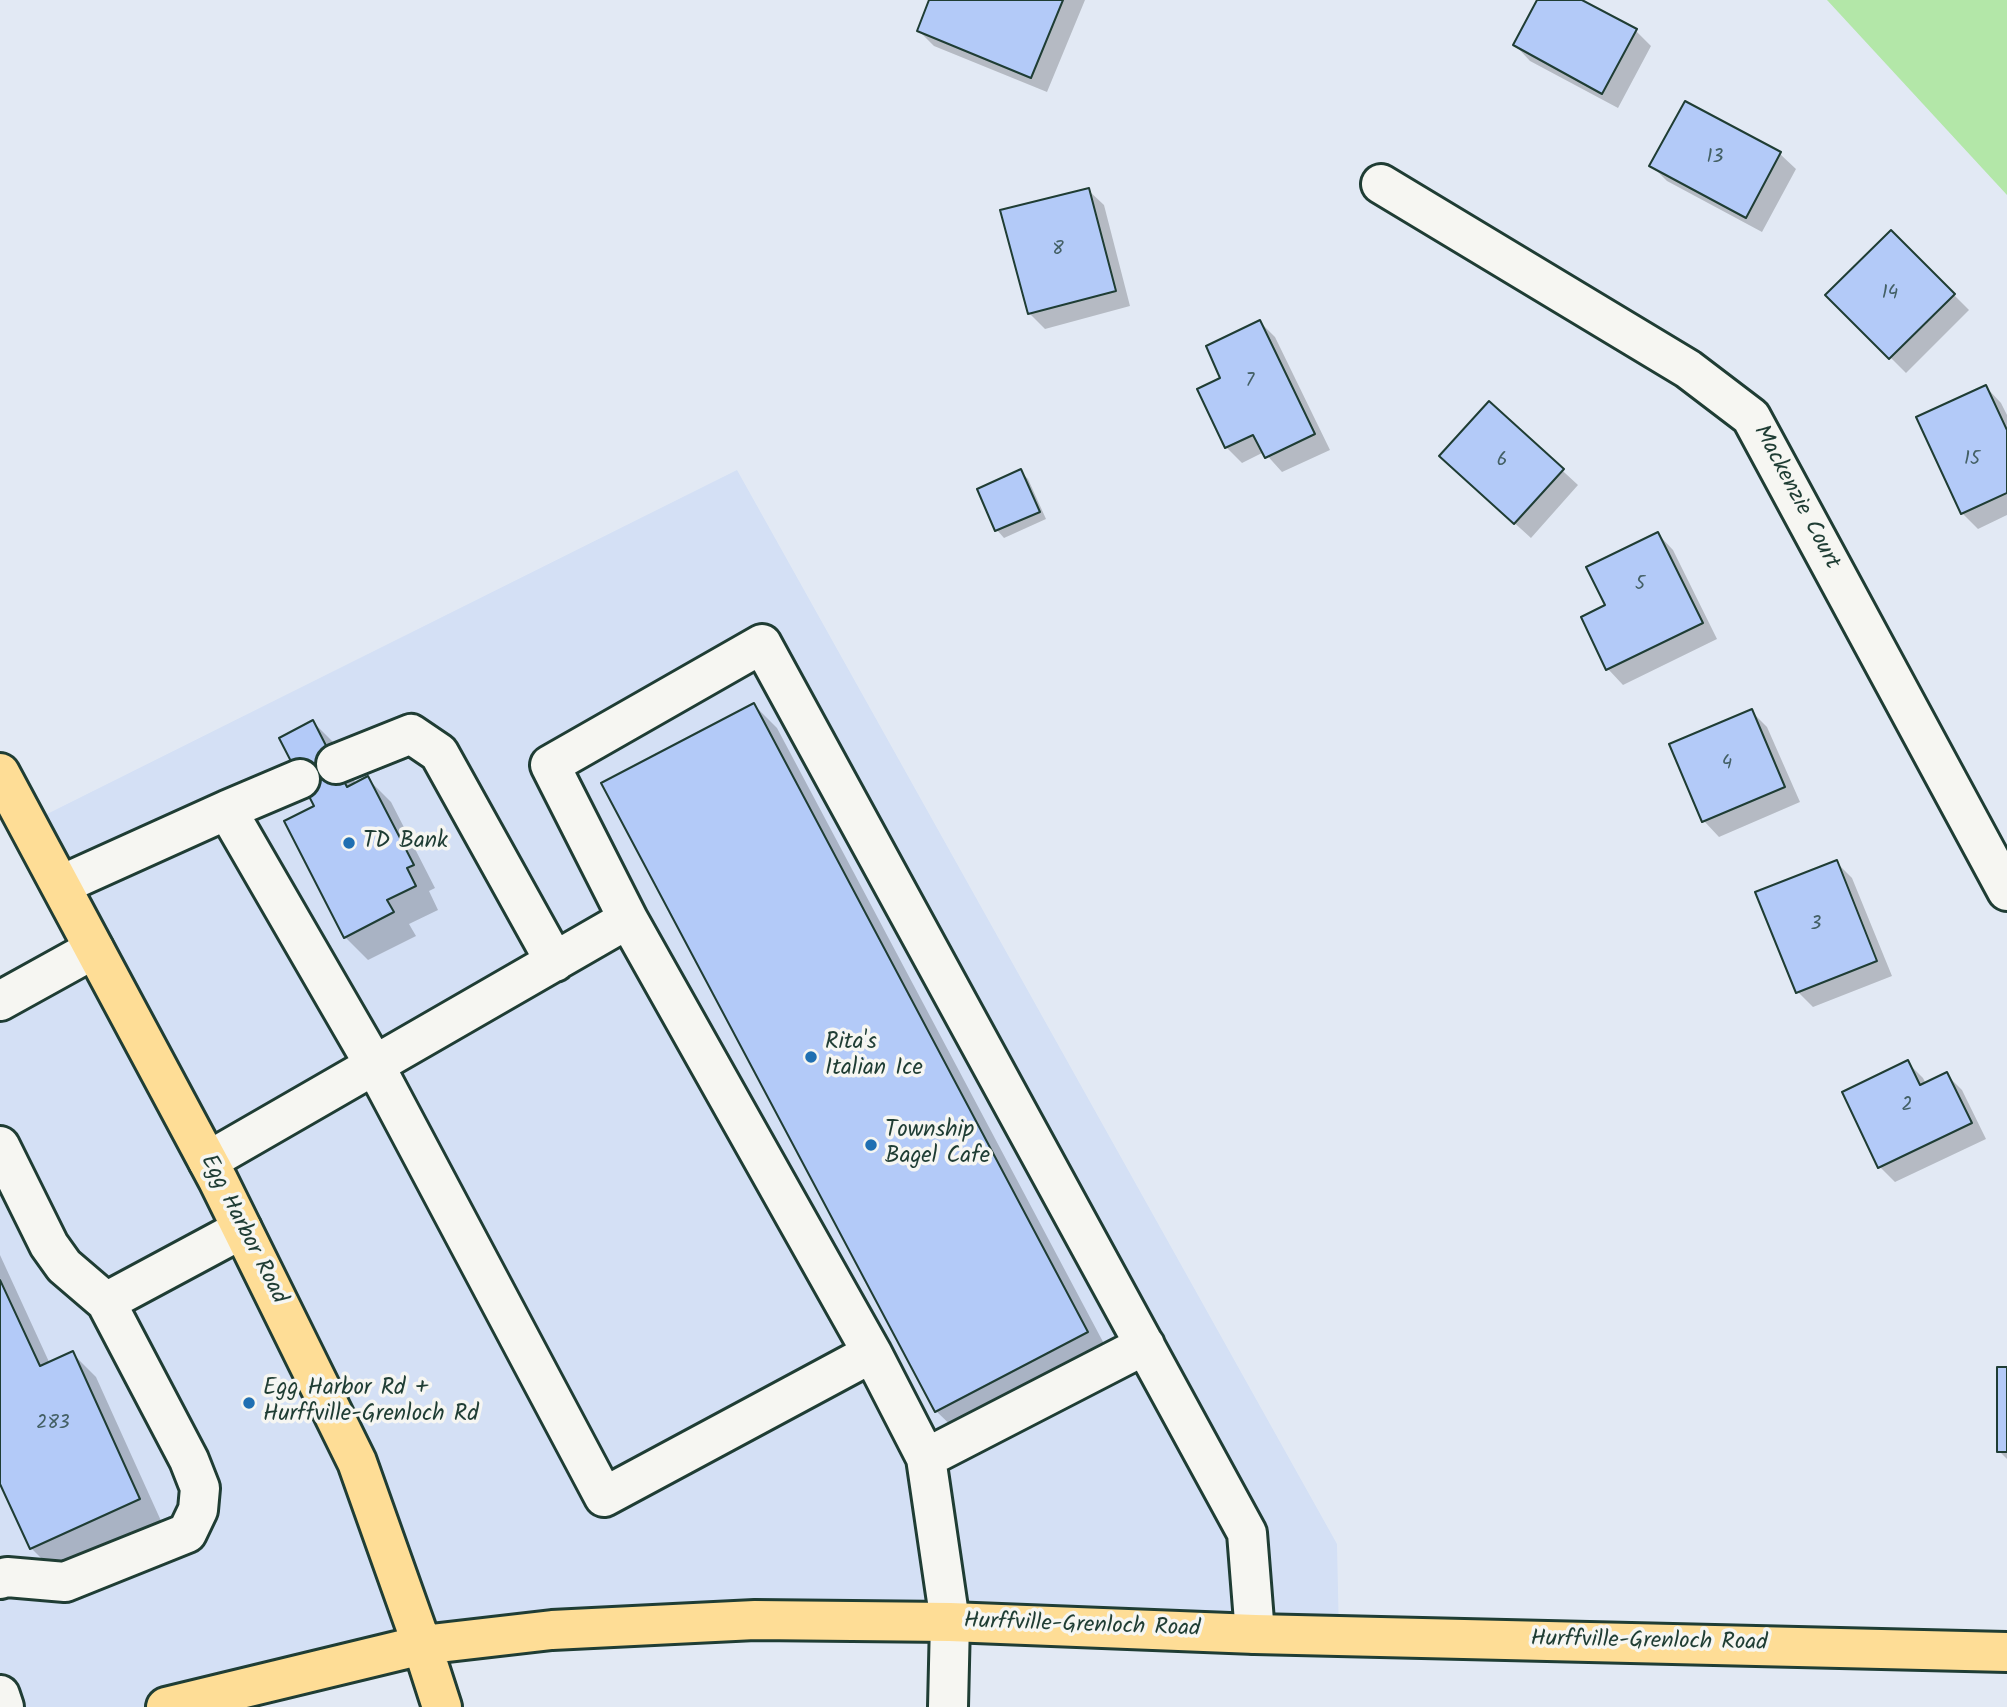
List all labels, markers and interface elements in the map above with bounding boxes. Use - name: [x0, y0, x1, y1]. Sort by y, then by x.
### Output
- house number: 13: [1707, 148, 1723, 170]
- house number: 8: [1052, 240, 1064, 262]
- house number: 14: [1882, 284, 1898, 306]
- house number: 7: [1246, 372, 1254, 394]
- street label: Mackenzie Court: [1745, 421, 1845, 575]
- house number: 15: [1964, 450, 1980, 472]
- house number: 6: [1497, 451, 1507, 473]
- house number: 5: [1635, 575, 1645, 597]
- house number: 4: [1722, 754, 1732, 776]
- place label: TD Bank: [363, 829, 448, 857]
- marker: TD Bank: [341, 835, 357, 851]
- house number: 3: [1811, 915, 1821, 937]
- place label: Rita's Italian Ice: [825, 1030, 923, 1084]
- marker: Rita's Italian Ice: [803, 1049, 819, 1065]
- house number: 2: [1901, 1096, 1913, 1118]
- place label: Township Bagel Cafe: [885, 1118, 990, 1172]
- marker: Township Bagel Cafe: [863, 1137, 879, 1153]
- street label: Egg Harbor Road: [193, 1151, 291, 1309]
- place label: Egg Harbor Rd + Hurffville-Grenloch Rd: [263, 1376, 479, 1430]
- marker: Egg Harbor Rd + Hurffville-Grenloch Rd: [241, 1395, 257, 1411]
- house number: 283: [36, 1414, 70, 1436]
- street label: Hurffville-Grenloch Road: [963, 1609, 1201, 1645]
- street label: Hurffville-Grenloch Road: [1530, 1627, 1768, 1659]

